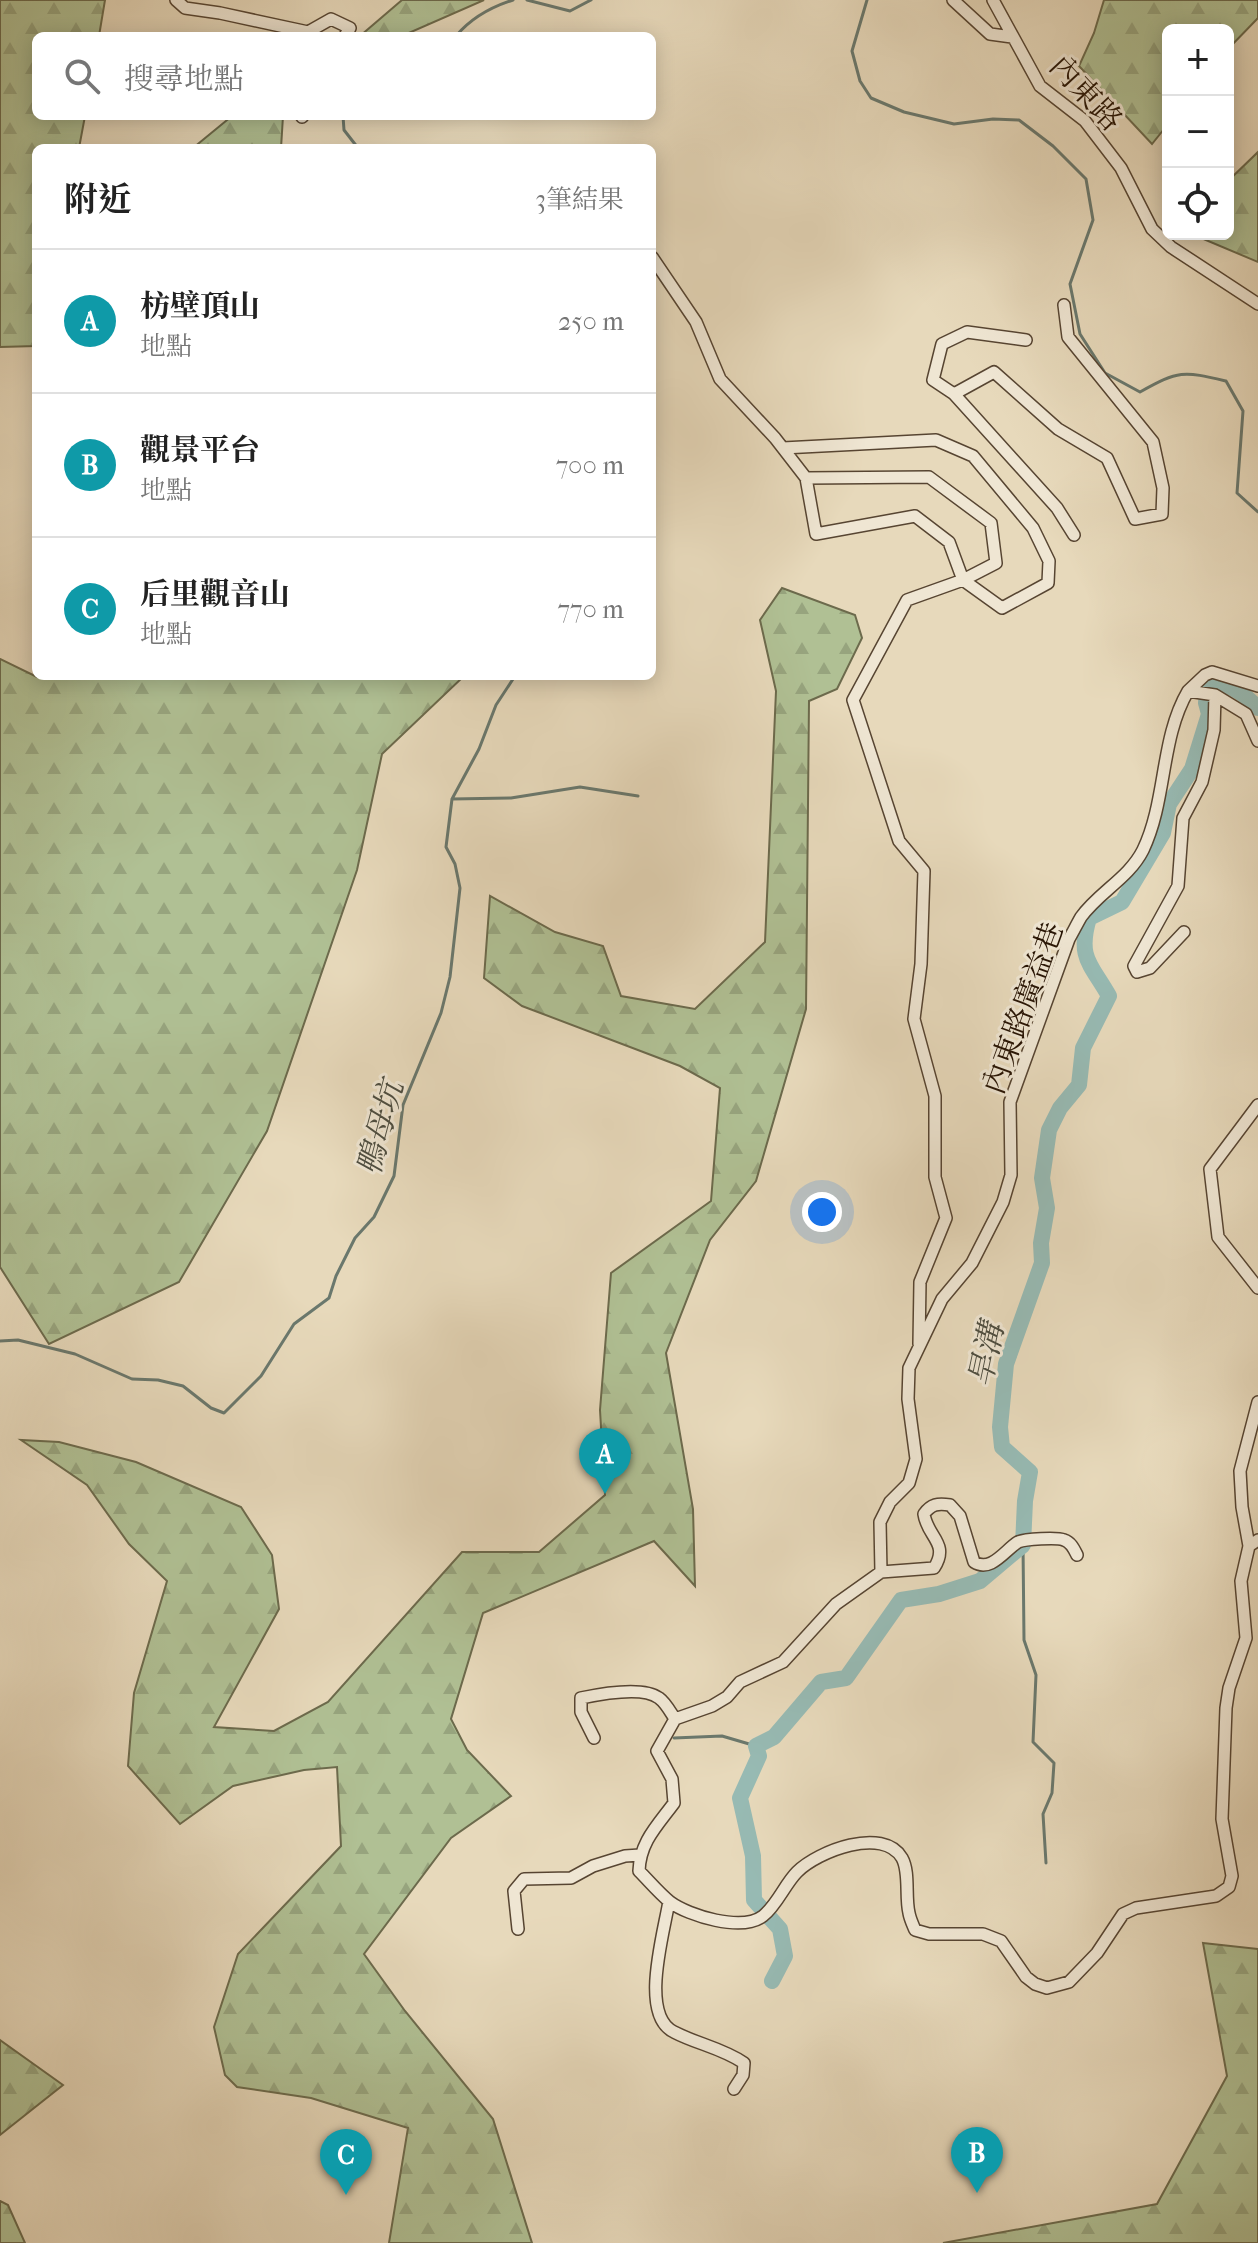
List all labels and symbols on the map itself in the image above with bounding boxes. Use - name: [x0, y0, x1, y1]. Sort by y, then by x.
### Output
- street label: 內東路: [1042, 48, 1129, 138]
- street label: 內東路廣益巷: [976, 918, 1071, 1099]
- water label: 鴨母坑: [350, 1072, 412, 1179]
- your location: [802, 1192, 842, 1232]
- water label: 旱溝: [962, 1315, 1012, 1390]
- pin: A: [579, 1428, 631, 1494]
- pin: B: [951, 2127, 1003, 2193]
- pin: C: [320, 2129, 372, 2195]

